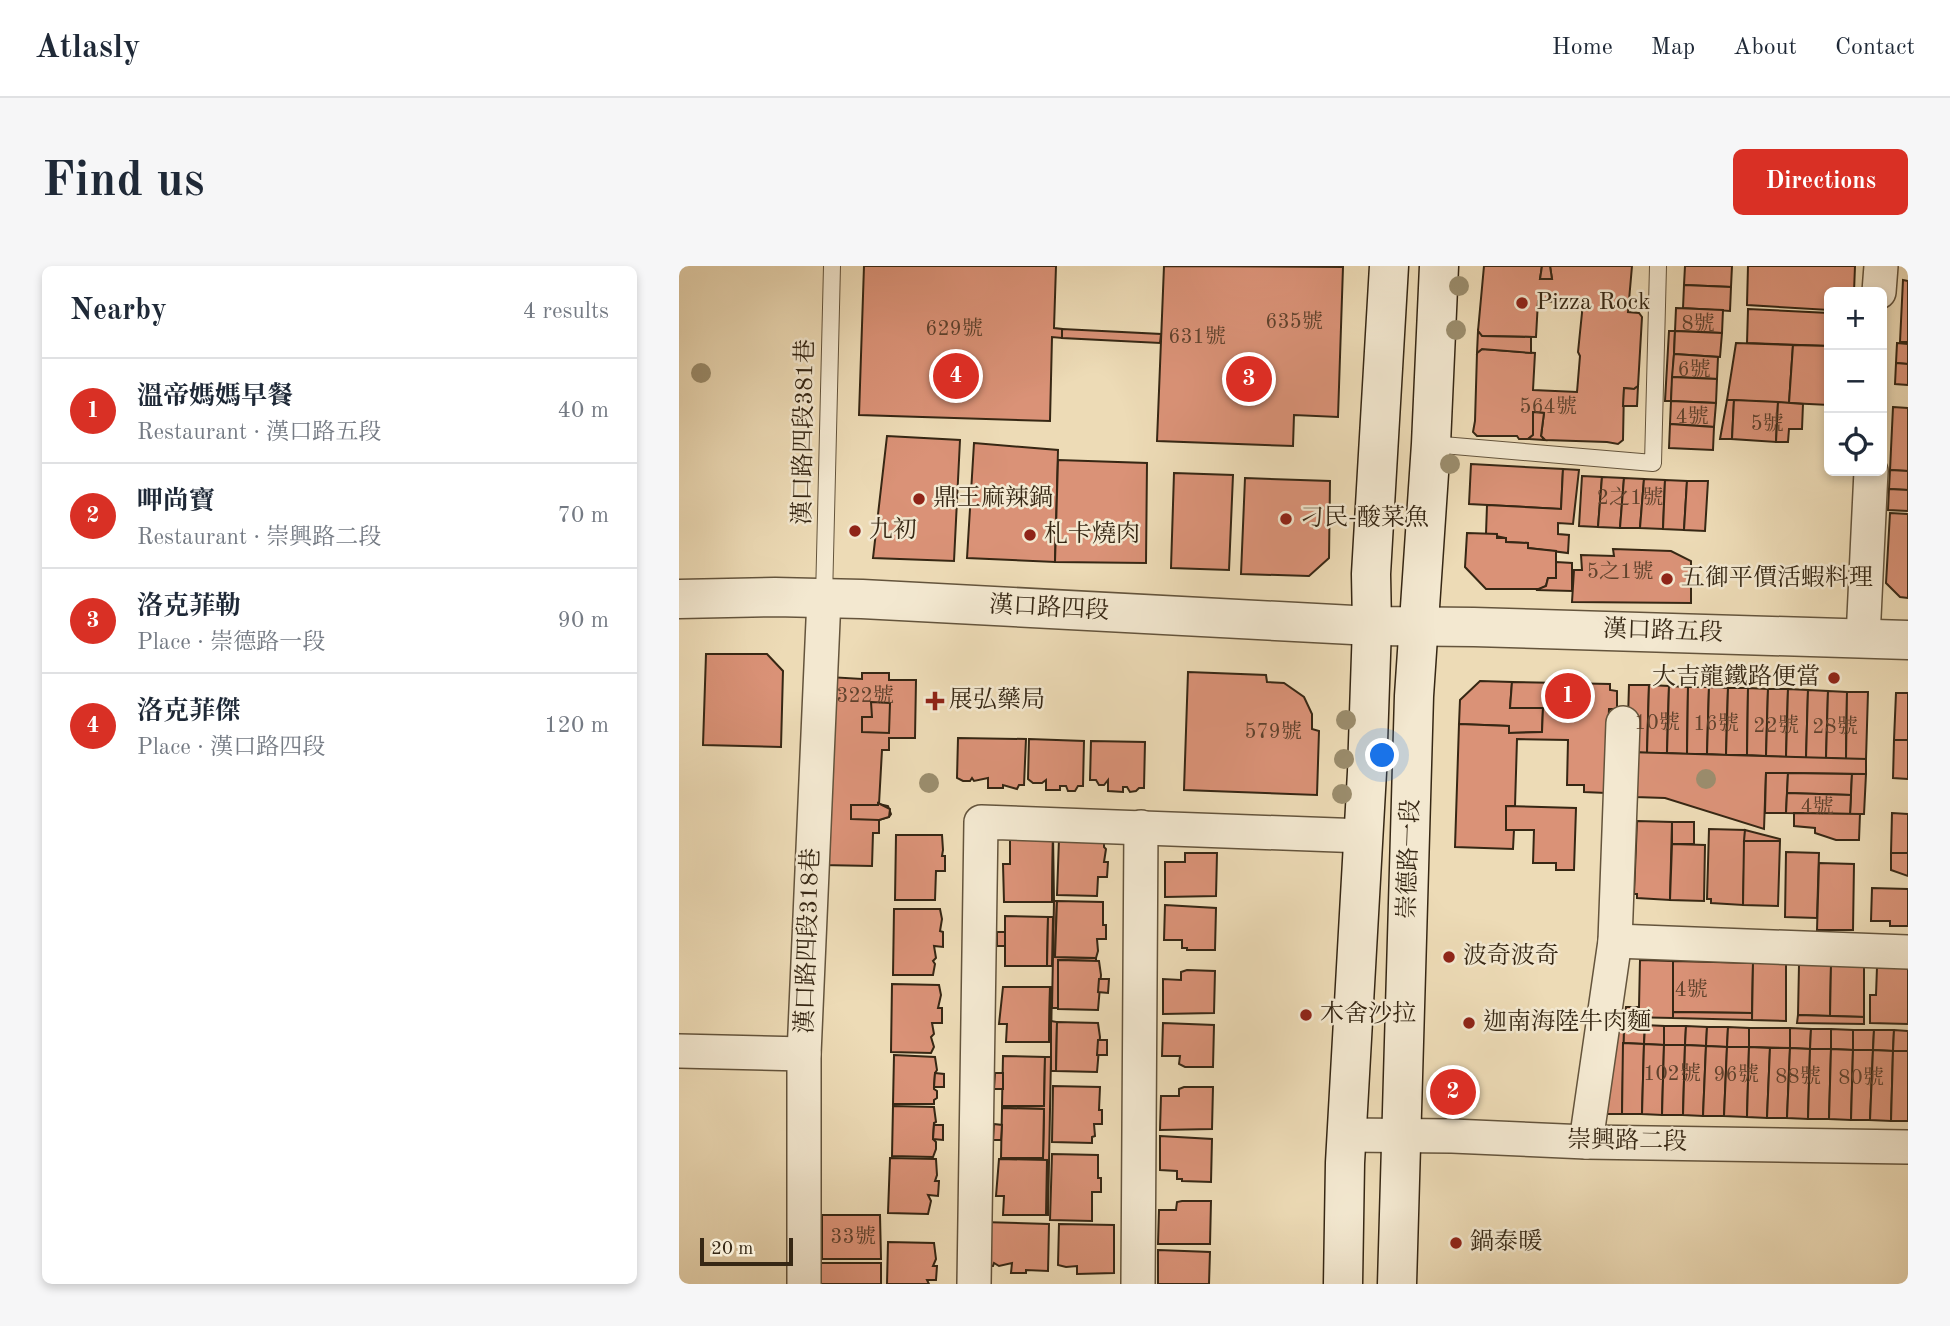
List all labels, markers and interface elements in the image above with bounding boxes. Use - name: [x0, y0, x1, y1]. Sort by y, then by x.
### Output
- text: Atlasly: [35, 32, 140, 65]
- text: Home: [1552, 36, 1613, 60]
- text: Map: [1651, 36, 1695, 60]
- text: About: [1733, 36, 1797, 60]
- text: Contact: [1835, 36, 1915, 60]
- button: Directions: [1733, 149, 1908, 215]
- text: Find us: [42, 158, 205, 207]
- map controls: [1824, 287, 1887, 476]
- button: +: [1824, 287, 1887, 350]
- place label: Pizza Rock: [1536, 291, 1651, 315]
- marker: Pizza Rock: [1514, 295, 1530, 311]
- text: Nearby: [70, 296, 167, 326]
- text: 4 results: [523, 300, 609, 323]
- house number: 635號: [1265, 310, 1323, 333]
- house number: 8號: [1681, 312, 1715, 335]
- house number: 629號: [925, 317, 983, 340]
- house number: 631號: [1168, 325, 1226, 348]
- street label: 漢口路四段381巷: [788, 339, 819, 525]
- pin: 4: [933, 350, 979, 402]
- button: −: [1824, 350, 1887, 413]
- pin: 3: [1226, 353, 1272, 405]
- house number: 6號: [1677, 358, 1711, 381]
- text: 溫帝媽媽早餐: [137, 384, 293, 410]
- house number: 564號: [1519, 395, 1577, 418]
- text: 1: [86, 399, 100, 422]
- text: 40 m: [558, 399, 609, 422]
- house number: 4號: [1675, 405, 1709, 428]
- house number: 5號: [1750, 412, 1784, 435]
- button: locate: [1824, 413, 1887, 476]
- text: Restaurant · 漢口路五段: [137, 421, 381, 444]
- place label: 鼎王麻辣鍋: [933, 484, 1053, 511]
- house number: 2之1號: [1597, 486, 1663, 509]
- text: 呷尚寶: [137, 489, 215, 515]
- marker: 鼎王麻辣鍋: [911, 491, 927, 507]
- text: 2: [86, 504, 100, 527]
- text: 70 m: [558, 504, 609, 527]
- place label: 刁民-酸菜魚: [1300, 504, 1429, 531]
- marker: 刁民-酸菜魚: [1278, 511, 1294, 527]
- place label: 九初: [869, 516, 917, 543]
- place label: 札卡燒肉: [1044, 520, 1140, 547]
- marker: 九初: [847, 523, 863, 539]
- text: Restaurant · 崇興路二段: [137, 526, 381, 549]
- marker: 札卡燒肉: [1022, 527, 1038, 543]
- house number: 5之1號: [1587, 560, 1653, 583]
- place label: 五御平價活蝦料理: [1681, 564, 1873, 591]
- marker: 五御平價活蝦料理: [1659, 571, 1675, 587]
- street label: 漢口路四段: [988, 591, 1110, 624]
- text: 洛克菲勒: [137, 594, 241, 620]
- text: 3: [86, 609, 100, 632]
- text: 90 m: [558, 609, 609, 632]
- street label: 漢口路五段: [1603, 615, 1723, 646]
- text: Place · 崇德路一段: [137, 631, 325, 654]
- place label: 大吉龍鐵路便當: [1652, 663, 1820, 690]
- pin: 1: [1545, 670, 1591, 722]
- marker: 大吉龍鐵路便當: [1826, 670, 1842, 686]
- house number: 322號: [836, 684, 894, 707]
- place label: 展弘藥局: [949, 686, 1045, 713]
- marker: 展弘藥局: [927, 693, 943, 709]
- text: 洛克菲傑: [137, 699, 241, 725]
- house number: 10號: [1634, 711, 1680, 734]
- house number: 16號: [1693, 712, 1739, 735]
- text: 4: [86, 714, 100, 737]
- text: 120 m: [544, 714, 609, 737]
- house number: 22號: [1753, 714, 1799, 737]
- house number: 28號: [1812, 715, 1858, 738]
- house number: 579號: [1244, 720, 1302, 743]
- text: Place · 漢口路四段: [137, 736, 325, 759]
- your location: [1365, 738, 1399, 772]
- house number: 4號: [1800, 795, 1834, 818]
- street label: 崇德路一段: [1393, 799, 1424, 919]
- street label: 漢口路四段318巷: [791, 848, 824, 1034]
- place label: 波奇波奇: [1463, 942, 1559, 969]
- marker: 波奇波奇: [1441, 949, 1457, 965]
- house number: 4號: [1674, 978, 1708, 1001]
- place label: 木舍沙拉: [1320, 1000, 1416, 1027]
- marker: 木舍沙拉: [1298, 1007, 1314, 1023]
- place label: 迦南海陸牛肉麵: [1483, 1008, 1651, 1035]
- marker: 迦南海陸牛肉麵: [1461, 1015, 1477, 1031]
- house number: 102號: [1643, 1062, 1701, 1085]
- house number: 96號: [1713, 1063, 1759, 1086]
- house number: 88號: [1775, 1065, 1821, 1088]
- pin: 2: [1430, 1066, 1476, 1118]
- house number: 80號: [1838, 1066, 1884, 1089]
- street label: 崇興路二段: [1567, 1126, 1687, 1155]
- house number: 33號: [830, 1225, 876, 1248]
- place label: 鍋泰暖: [1470, 1228, 1542, 1255]
- scale bar: [700, 1235, 793, 1267]
- marker: 鍋泰暖: [1448, 1235, 1464, 1251]
- text: 20 m: [711, 1240, 753, 1259]

